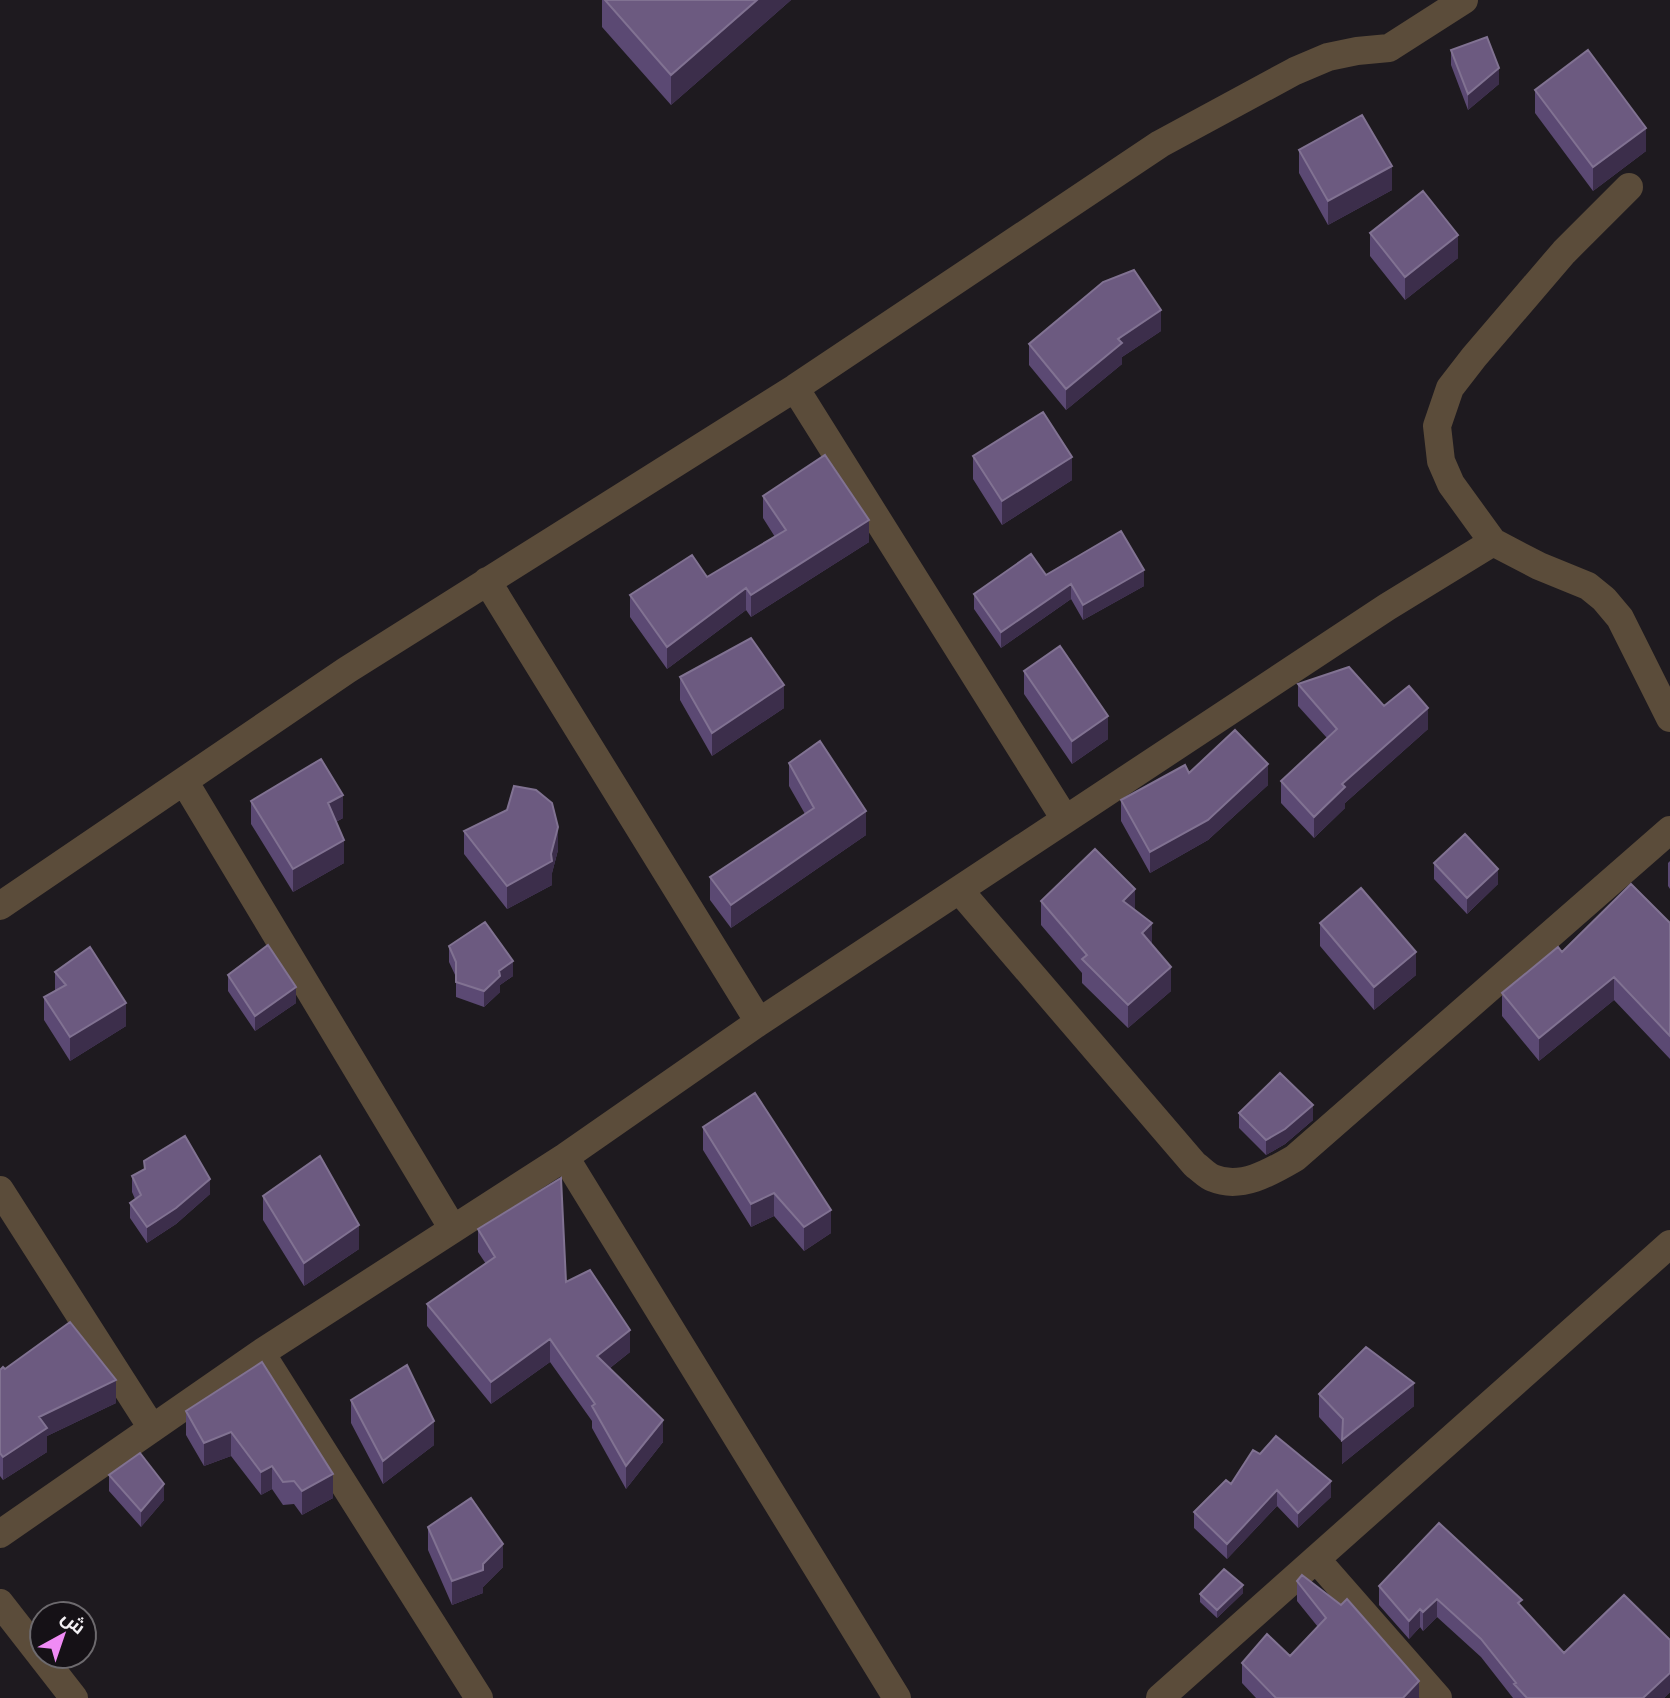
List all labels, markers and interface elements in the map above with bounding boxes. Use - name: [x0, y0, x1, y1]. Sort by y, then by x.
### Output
- north arrow: [28, 1600, 98, 1670]
- text: ش: [56, 1604, 92, 1640]

